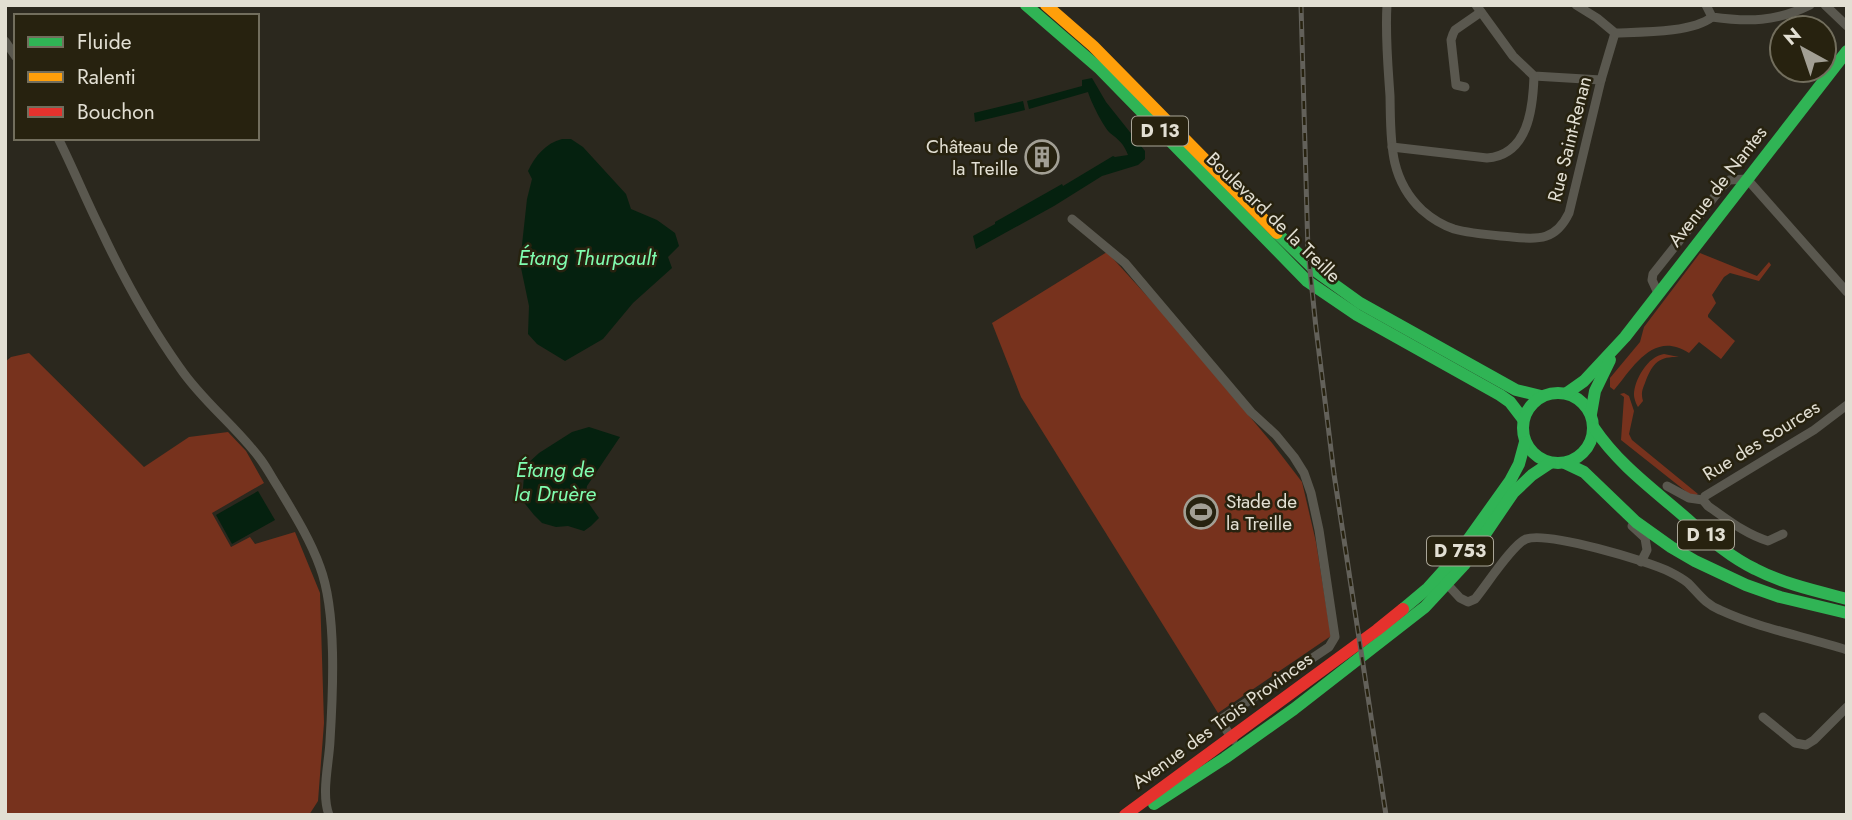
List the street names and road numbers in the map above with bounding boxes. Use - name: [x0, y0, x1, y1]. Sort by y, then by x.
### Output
- street label: Rue Saint-Renan: [1541, 73, 1598, 205]
- road number: D 13: [1132, 116, 1188, 146]
- street label: Avenue de Nantes: [1661, 120, 1774, 253]
- street label: Boulevard de la Treille: [1200, 146, 1347, 289]
- street label: Rue des Sources: [1697, 393, 1825, 487]
- road number: D 13: [1678, 520, 1734, 550]
- road number: D 753: [1427, 536, 1493, 566]
- street label: Avenue des Trois Provinces: [1126, 645, 1318, 795]

